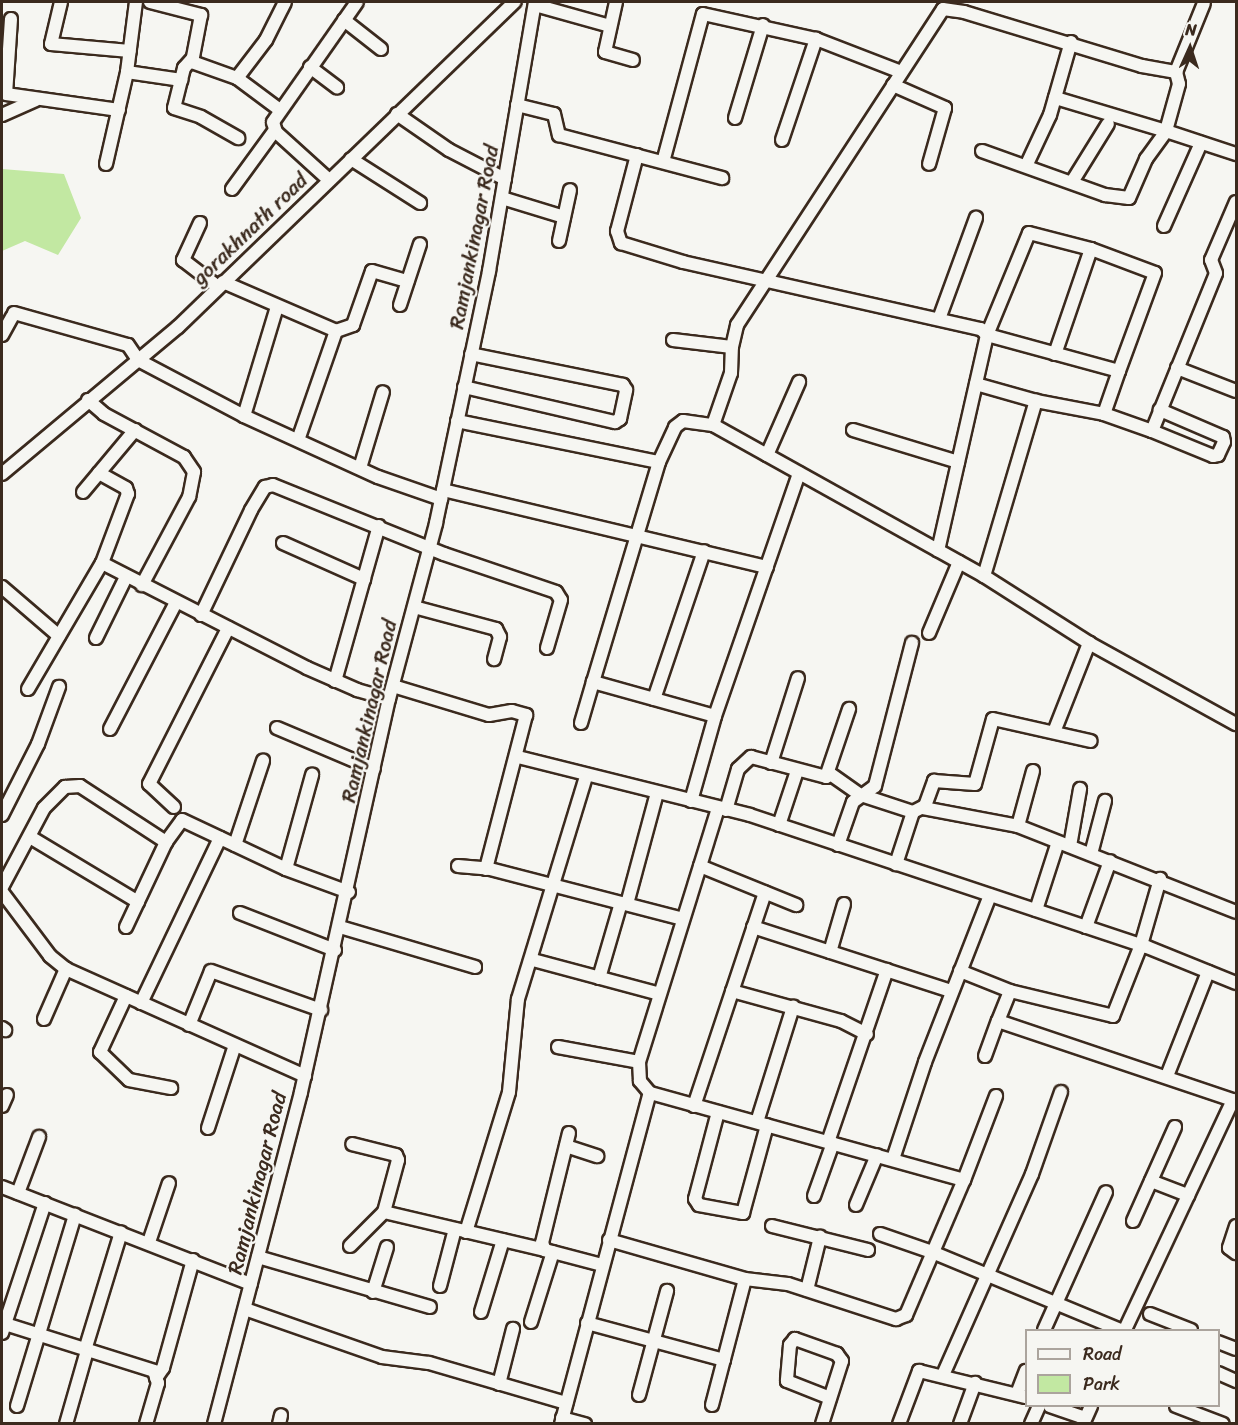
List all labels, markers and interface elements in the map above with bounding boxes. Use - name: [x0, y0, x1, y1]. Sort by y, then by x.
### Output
- text: N: [1185, 15, 1197, 44]
- north arrow: [1160, 18, 1220, 78]
- street label: Ramjankinagar Road: [444, 143, 504, 331]
- street label: gorakhnath road: [187, 168, 313, 290]
- street label: Ramjankinagar Road: [336, 617, 402, 805]
- street label: Ramjankinagar Road: [222, 1089, 292, 1277]
- legend: [1025, 1329, 1220, 1407]
- text: Road: [1083, 1338, 1122, 1370]
- text: Park: [1083, 1368, 1120, 1400]

